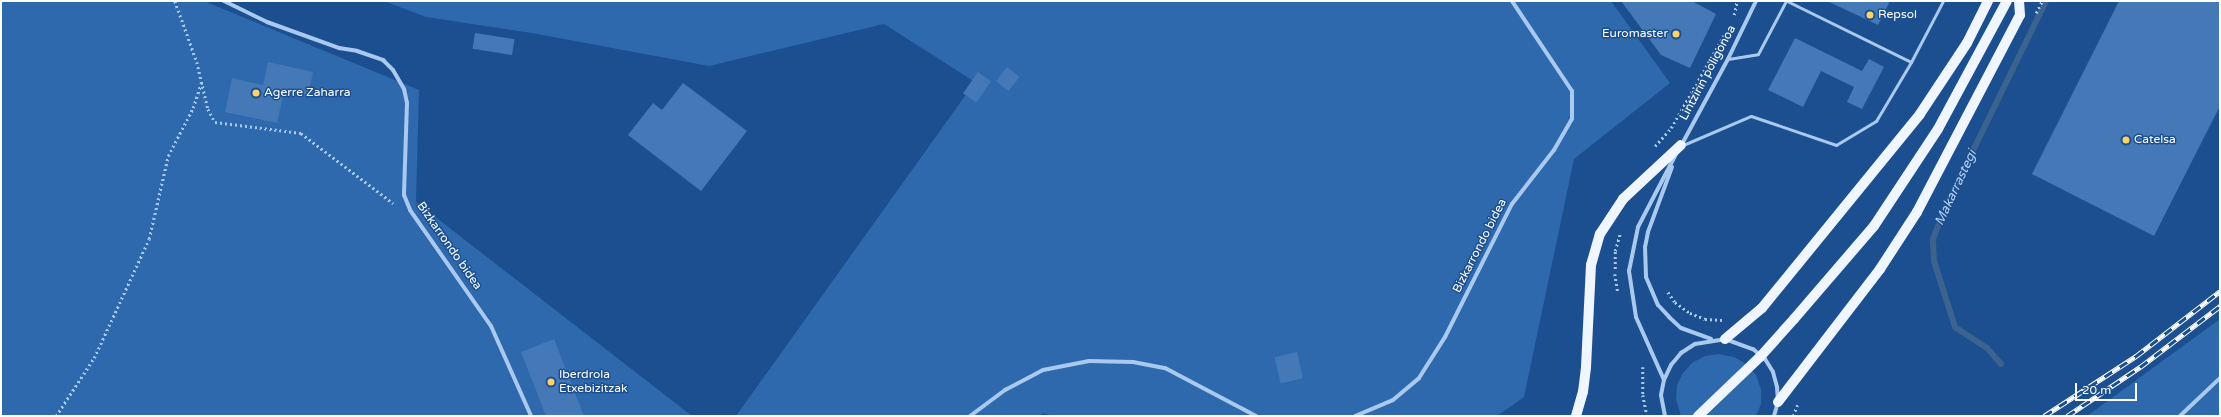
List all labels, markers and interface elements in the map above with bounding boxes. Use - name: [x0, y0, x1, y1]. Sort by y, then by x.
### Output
- place label: Repsol: [1878, 8, 1917, 22]
- marker: Repsol: [1865, 10, 1875, 20]
- street label: Lintzirin poligonoa: [1677, 23, 1739, 123]
- place label: Euromaster: [1602, 27, 1668, 41]
- marker: Euromaster: [1671, 29, 1681, 39]
- place label: Agerre Zaharra: [264, 86, 350, 100]
- marker: Agerre Zaharra: [251, 88, 261, 98]
- place label: Catelsa: [2134, 133, 2176, 147]
- marker: Catelsa: [2121, 135, 2131, 145]
- water label: Makarrastegi: [1932, 148, 1980, 228]
- street label: Bizkarrondo bidea: [1450, 197, 1510, 295]
- street label: Bizkarrondo bidea: [413, 199, 485, 293]
- place label: Iberdrola Etxebizitzak: [559, 368, 628, 396]
- scale bar: [2077, 375, 2139, 401]
- marker: Iberdrola Etxebizitzak: [546, 377, 556, 387]
- text: 20 m: [2082, 383, 2111, 397]

